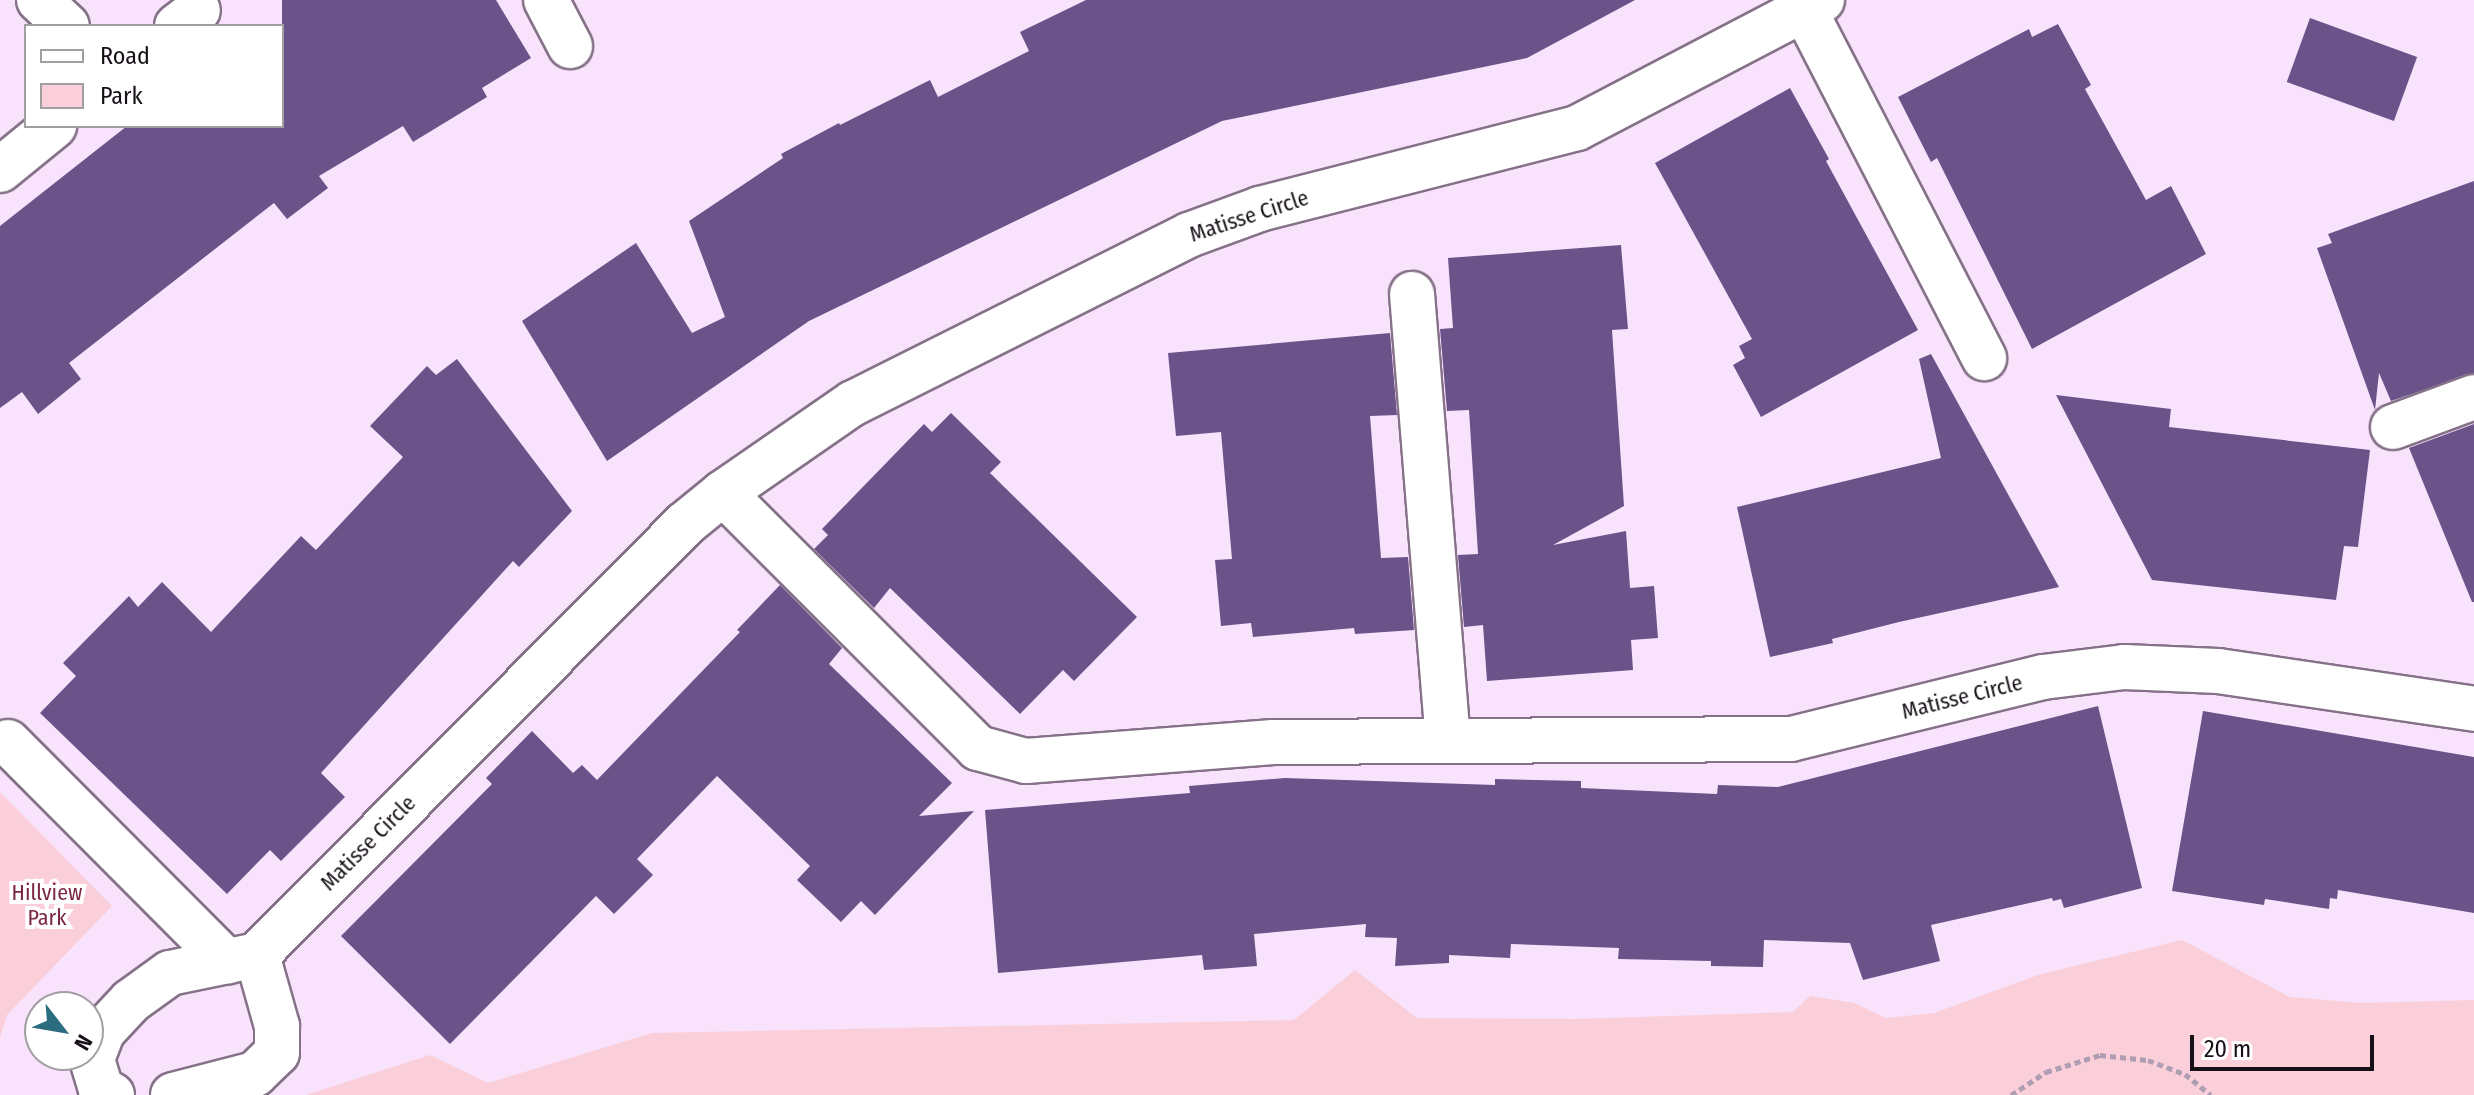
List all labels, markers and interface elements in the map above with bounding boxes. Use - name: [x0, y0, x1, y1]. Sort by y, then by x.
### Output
- legend: [24, 24, 284, 128]
- text: Road: [100, 42, 150, 70]
- text: Park: [100, 82, 143, 110]
- street label: Matisse Circle: [1186, 184, 1312, 248]
- street label: Matisse Circle: [1899, 669, 2025, 725]
- street label: Matisse Circle: [315, 790, 421, 896]
- park label: Hillview Park: [12, 879, 82, 930]
- north arrow: [24, 991, 104, 1071]
- scale bar: [2194, 1019, 2378, 1069]
- text: N: [68, 1030, 98, 1055]
- text: 20 m: [2204, 1035, 2251, 1063]

